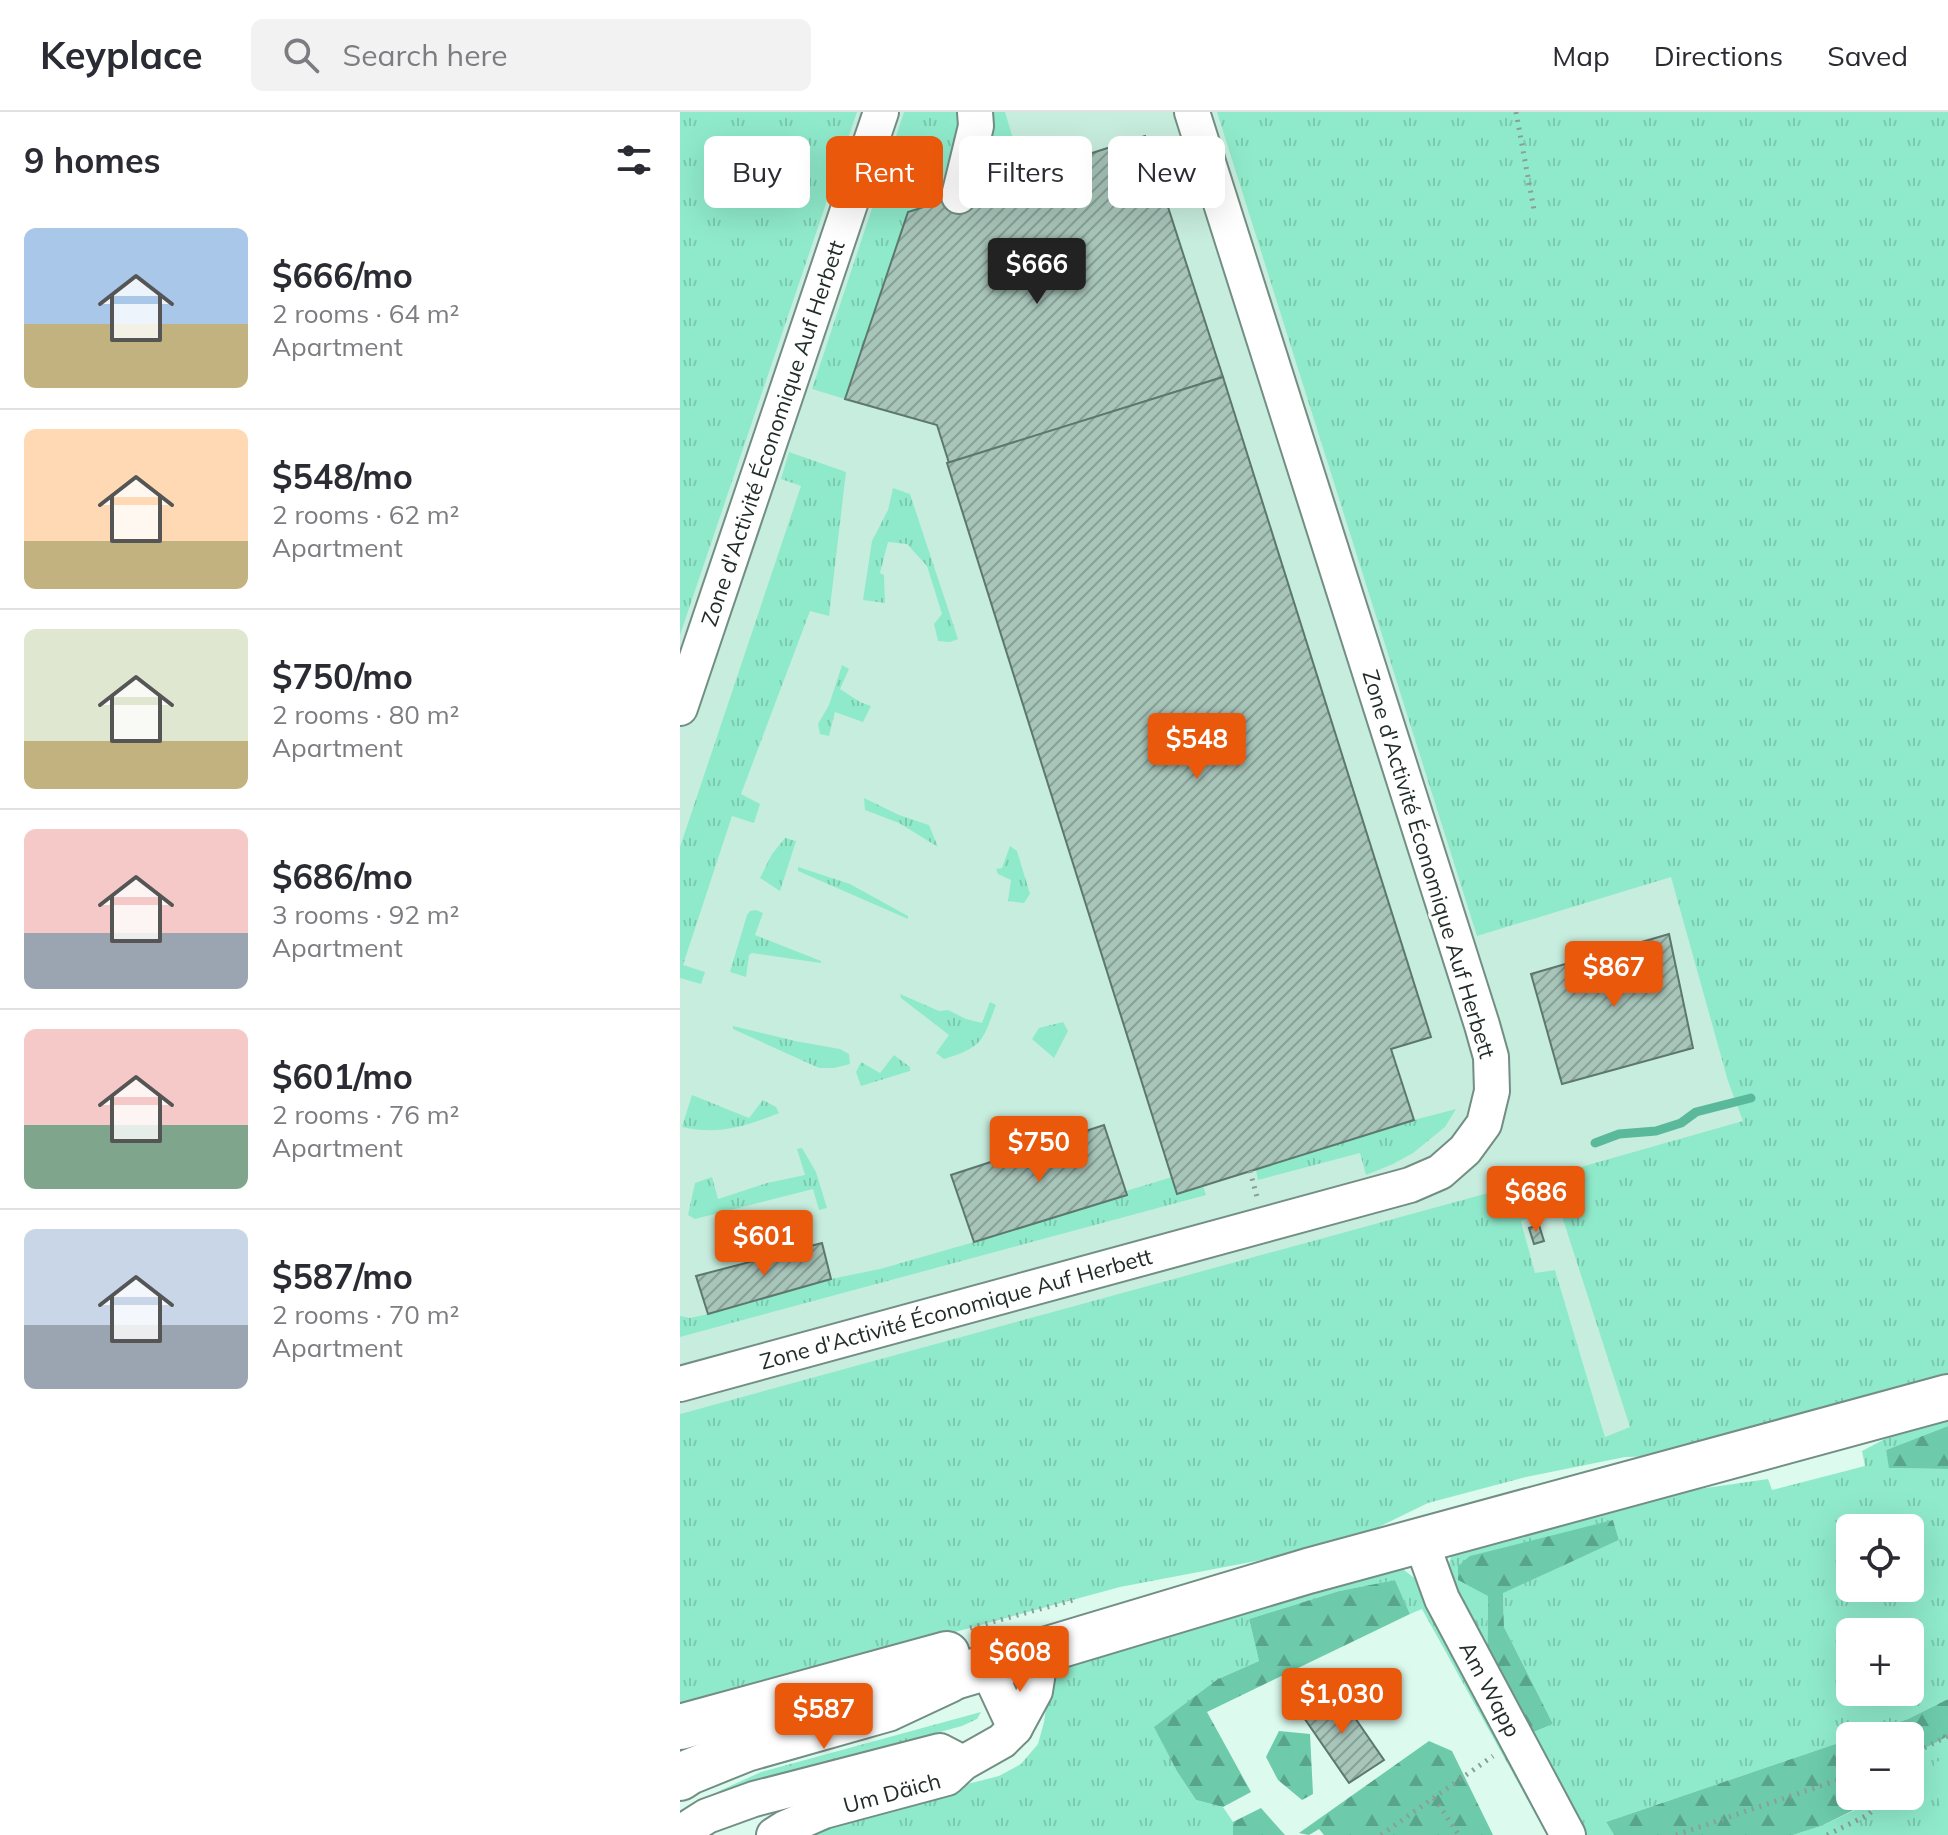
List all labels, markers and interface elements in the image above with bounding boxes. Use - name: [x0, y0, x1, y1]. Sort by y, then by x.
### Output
- search box: [251, 19, 811, 91]
- text: Keyplace: [40, 31, 203, 79]
- icon: search: [279, 33, 323, 77]
- text: Search here: [343, 36, 508, 74]
- text: Map: [1552, 38, 1610, 73]
- text: Directions: [1654, 38, 1783, 73]
- text: Saved: [1827, 38, 1908, 73]
- chip: Buy: [704, 136, 810, 208]
- chip: Rent: [826, 136, 943, 208]
- chip: Filters: [959, 136, 1092, 208]
- chip: New: [1108, 136, 1225, 208]
- icon: filters: [612, 138, 656, 182]
- text: 9 homes: [24, 139, 161, 182]
- street label: Zone d'Activité Économique Auf Herbett: [695, 236, 851, 630]
- pin: $666: [990, 238, 1084, 306]
- text: $666: [1006, 247, 1068, 280]
- text: $666/mo: [272, 254, 413, 297]
- icon: home: [88, 260, 184, 356]
- text: 2 rooms · 64 m²: [272, 297, 459, 330]
- text: Apartment: [272, 330, 403, 363]
- text: $548/mo: [272, 455, 413, 498]
- icon: home: [88, 461, 184, 557]
- text: 2 rooms · 62 m²: [272, 498, 459, 531]
- text: Apartment: [272, 531, 403, 564]
- text: $750/mo: [272, 655, 413, 698]
- icon: home: [88, 661, 184, 757]
- street label: Zone d'Activité Économique Auf Herbett: [1356, 666, 1502, 1062]
- text: 2 rooms · 80 m²: [272, 698, 459, 731]
- pin: $548: [1150, 713, 1244, 781]
- text: $548: [1166, 722, 1228, 755]
- text: Apartment: [272, 731, 403, 764]
- text: $686/mo: [272, 855, 413, 898]
- icon: home: [88, 861, 184, 957]
- text: 3 rooms · 92 m²: [272, 898, 459, 931]
- text: Apartment: [272, 931, 403, 964]
- pin: $867: [1567, 941, 1661, 1009]
- text: $867: [1583, 950, 1645, 983]
- text: $601/mo: [272, 1055, 413, 1098]
- icon: home: [88, 1061, 184, 1157]
- text: 2 rooms · 76 m²: [272, 1098, 459, 1131]
- pin: $750: [992, 1116, 1086, 1184]
- text: $750: [1008, 1125, 1070, 1158]
- text: Apartment: [272, 1131, 403, 1164]
- pin: $686: [1489, 1166, 1583, 1234]
- text: $686: [1505, 1175, 1567, 1208]
- pin: $601: [717, 1210, 811, 1278]
- text: $601: [733, 1219, 795, 1252]
- street label: Zone d'Activité Économique Auf Herbett: [757, 1242, 1155, 1376]
- text: $587/mo: [272, 1255, 413, 1298]
- icon: home: [88, 1261, 184, 1357]
- text: 2 rooms · 70 m²: [272, 1298, 459, 1331]
- text: Apartment: [272, 1331, 403, 1364]
- map controls: [1836, 1514, 1924, 1810]
- button: locate: [1836, 1514, 1924, 1602]
- button: +: [1836, 1618, 1924, 1706]
- pin: $608: [973, 1626, 1067, 1694]
- text: $608: [989, 1635, 1051, 1668]
- street label: Am Wapp: [1453, 1637, 1527, 1742]
- pin: $1,030: [1277, 1668, 1407, 1736]
- text: $1,030: [1300, 1677, 1384, 1710]
- pin: $587: [777, 1683, 871, 1751]
- text: $587: [793, 1692, 855, 1725]
- button: −: [1836, 1722, 1924, 1810]
- street label: Um Däich: [840, 1766, 944, 1819]

